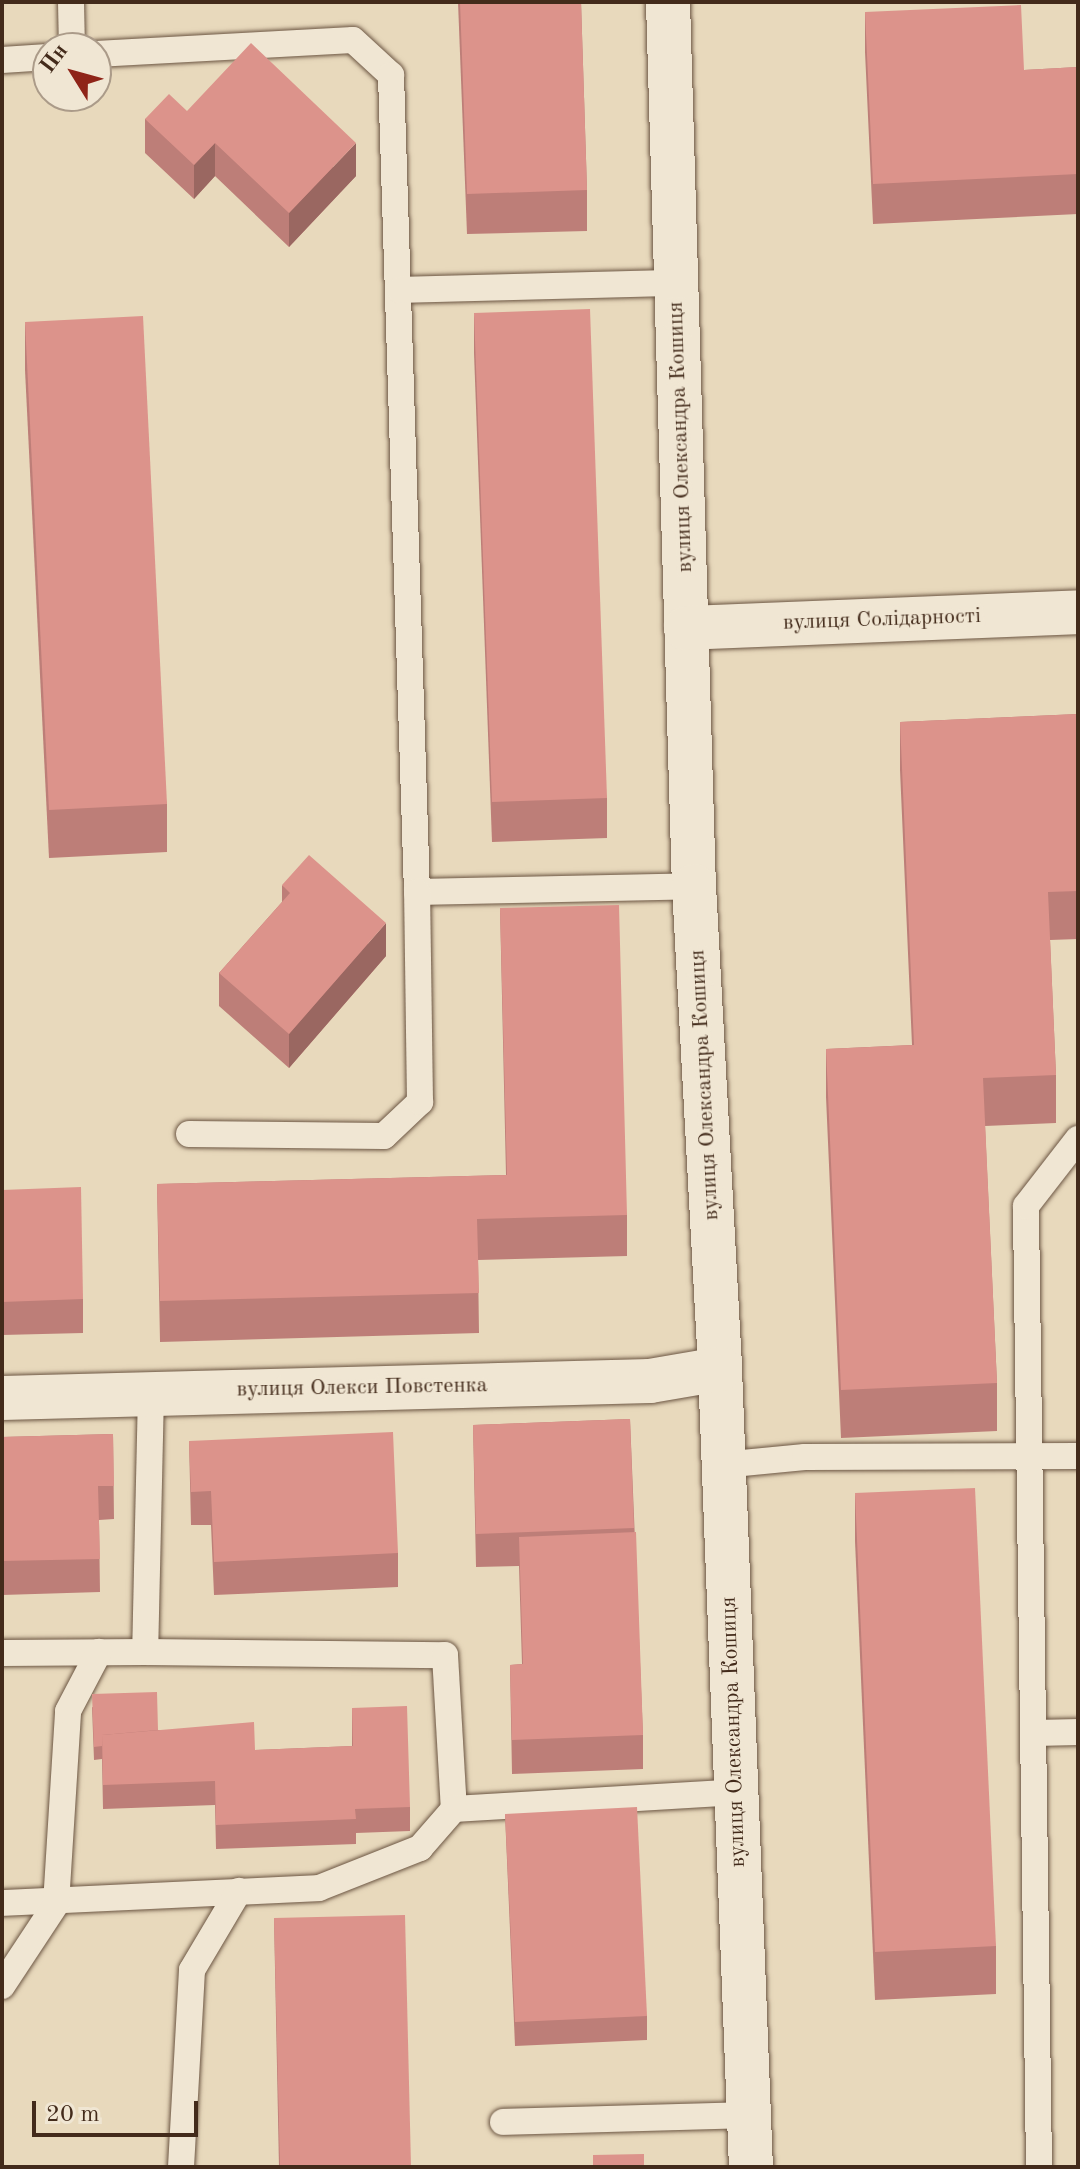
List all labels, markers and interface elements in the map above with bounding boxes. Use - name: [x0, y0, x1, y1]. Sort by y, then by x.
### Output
- north arrow: [32, 32, 112, 112]
- text: Пн: [37, 40, 72, 77]
- street label: вулиця Олександра Кошиця: [663, 301, 699, 573]
- street label: вулиця Солідарності: [783, 603, 981, 637]
- street label: вулиця Олександра Кошиця: [685, 949, 725, 1221]
- street label: вулиця Олекси Повстенка: [236, 1373, 488, 1403]
- street label: вулиця Олександра Кошиця: [716, 1596, 752, 1868]
- scale bar: [36, 2085, 202, 2135]
- text: 20 m: [46, 2103, 100, 2127]

